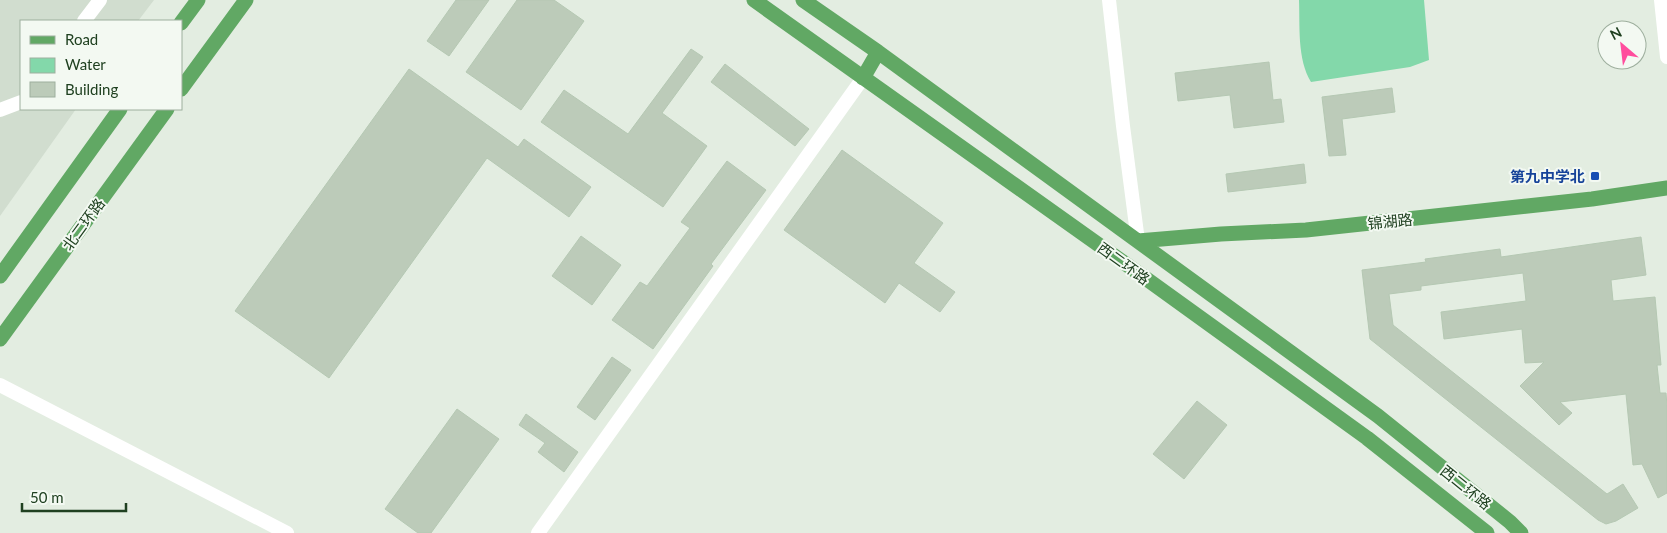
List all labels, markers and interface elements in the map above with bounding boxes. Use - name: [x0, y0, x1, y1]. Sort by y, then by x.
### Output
- legend: [20, 20, 182, 110]
- north arrow: [1597, 20, 1647, 70]
- text: N: [1607, 23, 1624, 43]
- text: Road: [65, 30, 98, 48]
- text: Water: [65, 55, 106, 73]
- text: Building: [65, 80, 118, 98]
- place label: 第九中学北: [1510, 167, 1585, 185]
- marker: 第九中学北: [1589, 170, 1601, 182]
- street label: 北二环路: [58, 194, 108, 254]
- street label: 锦湖路: [1367, 210, 1413, 232]
- street label: 西二环路: [1094, 238, 1154, 288]
- street label: 西二环路: [1437, 461, 1495, 513]
- scale bar: [22, 480, 126, 512]
- text: 50 m: [30, 488, 64, 506]

